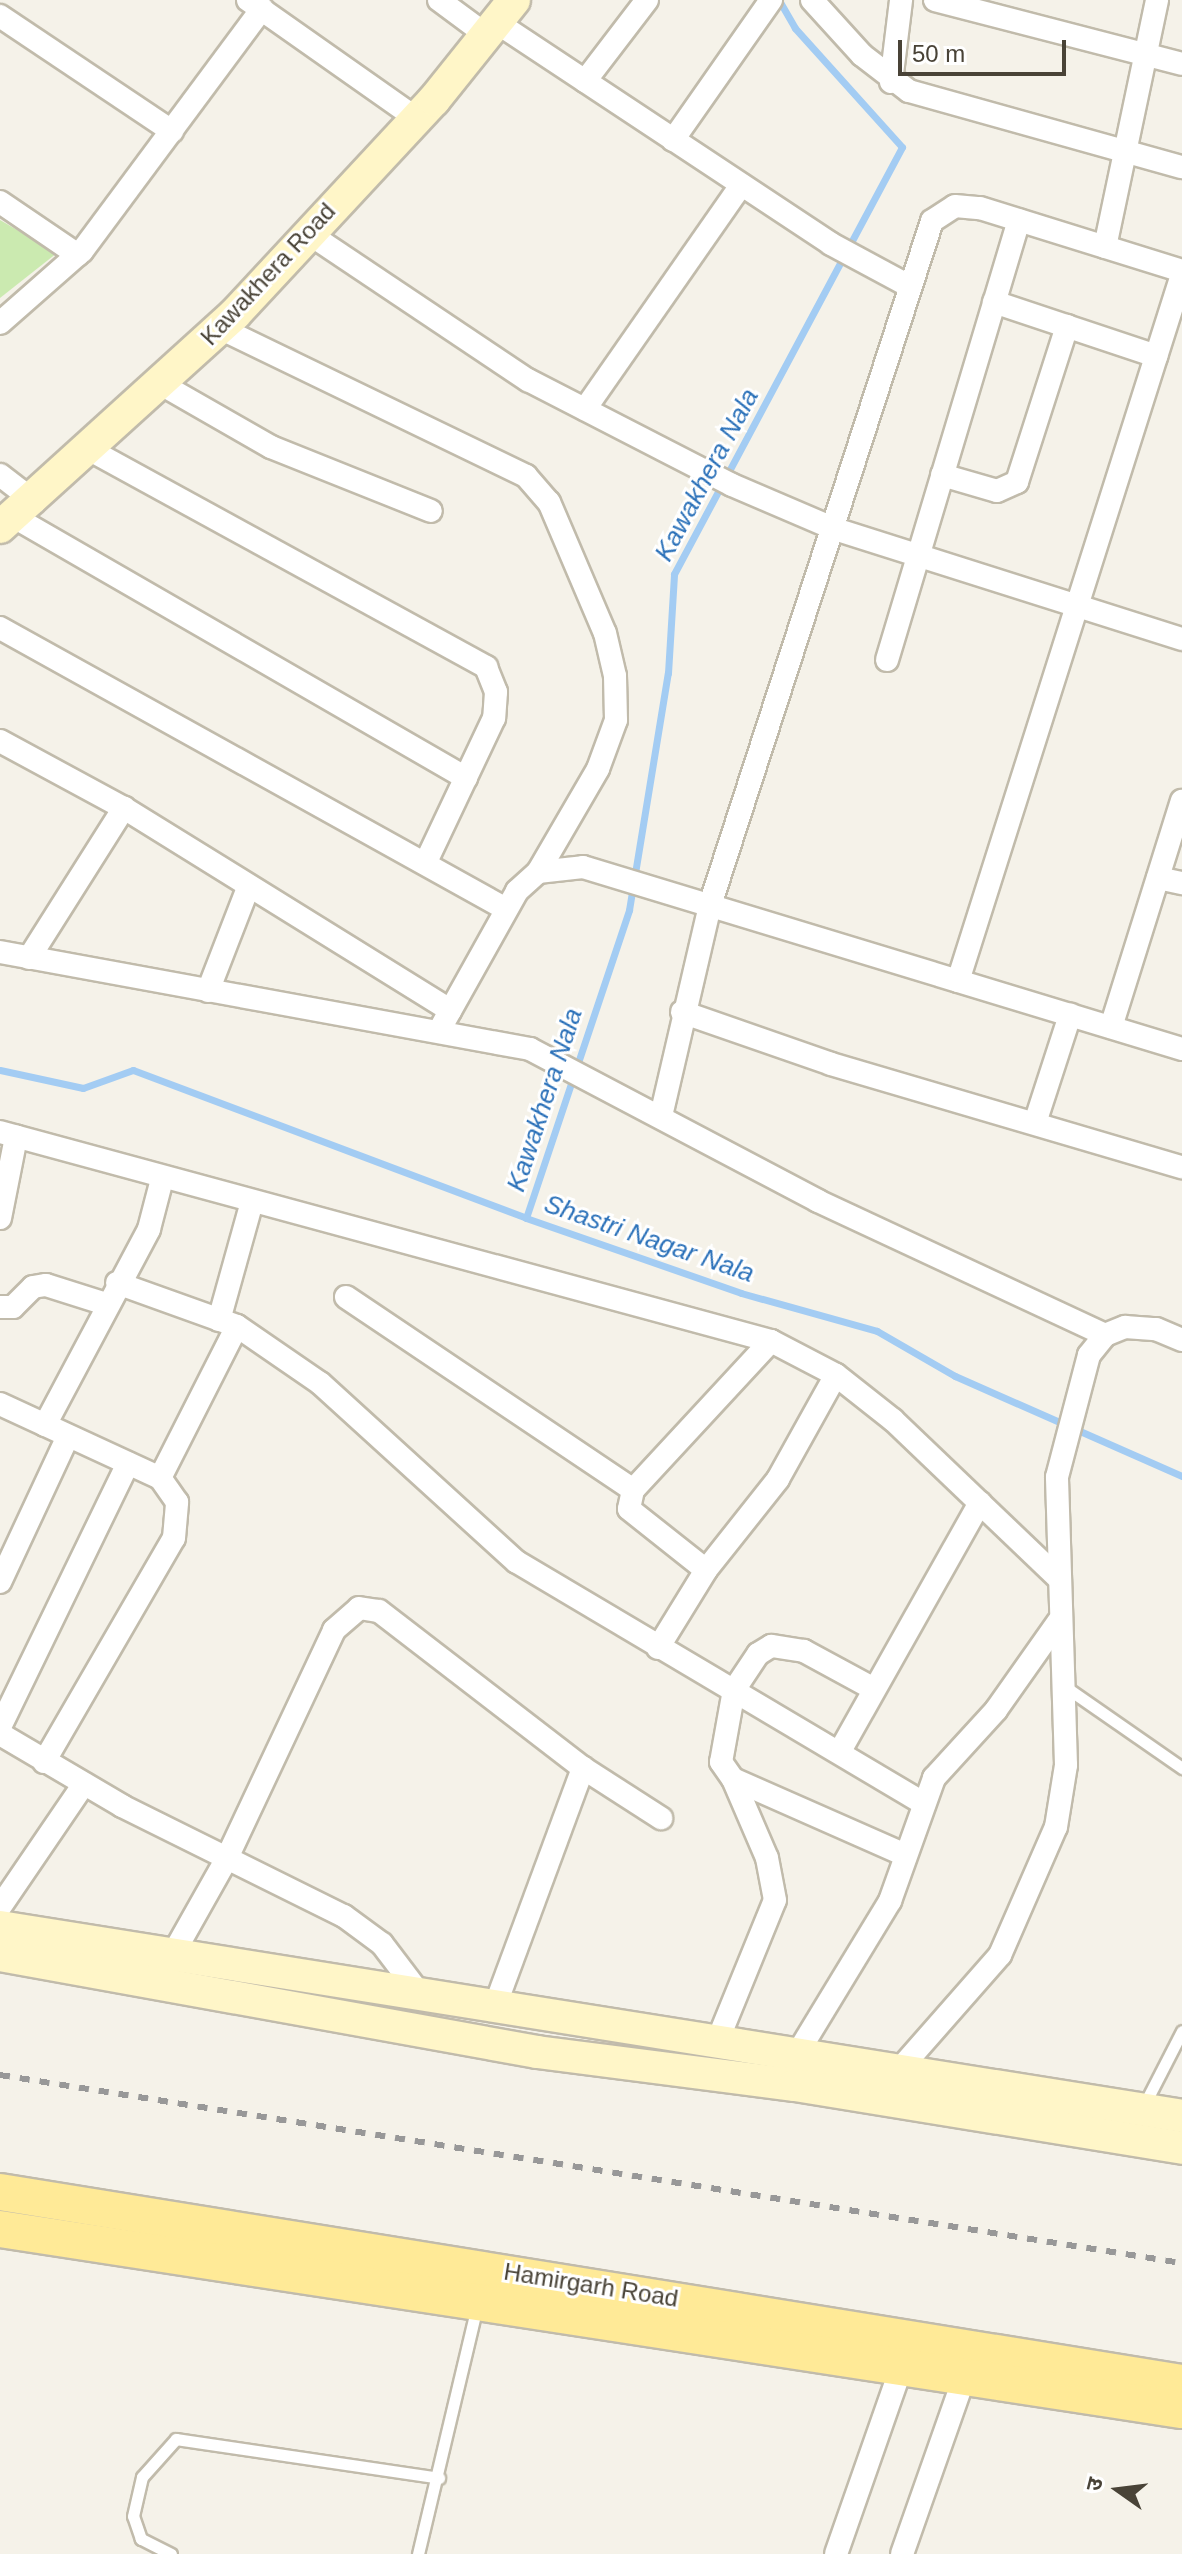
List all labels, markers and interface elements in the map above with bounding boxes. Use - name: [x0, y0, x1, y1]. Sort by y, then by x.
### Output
- scale bar: [902, 24, 1070, 74]
- text: 50 m: [912, 40, 965, 67]
- street label: Kawakhera Road: [195, 197, 341, 351]
- water label: Kawakhera Nala: [648, 383, 766, 567]
- water label: Kawakhera Nala: [501, 1004, 589, 1196]
- water label: Shastri Nagar Nala: [540, 1188, 758, 1290]
- street label: Hamirgarh Road: [502, 2257, 680, 2313]
- north arrow: [1078, 2450, 1158, 2530]
- text: उ: [1081, 2475, 1108, 2493]

